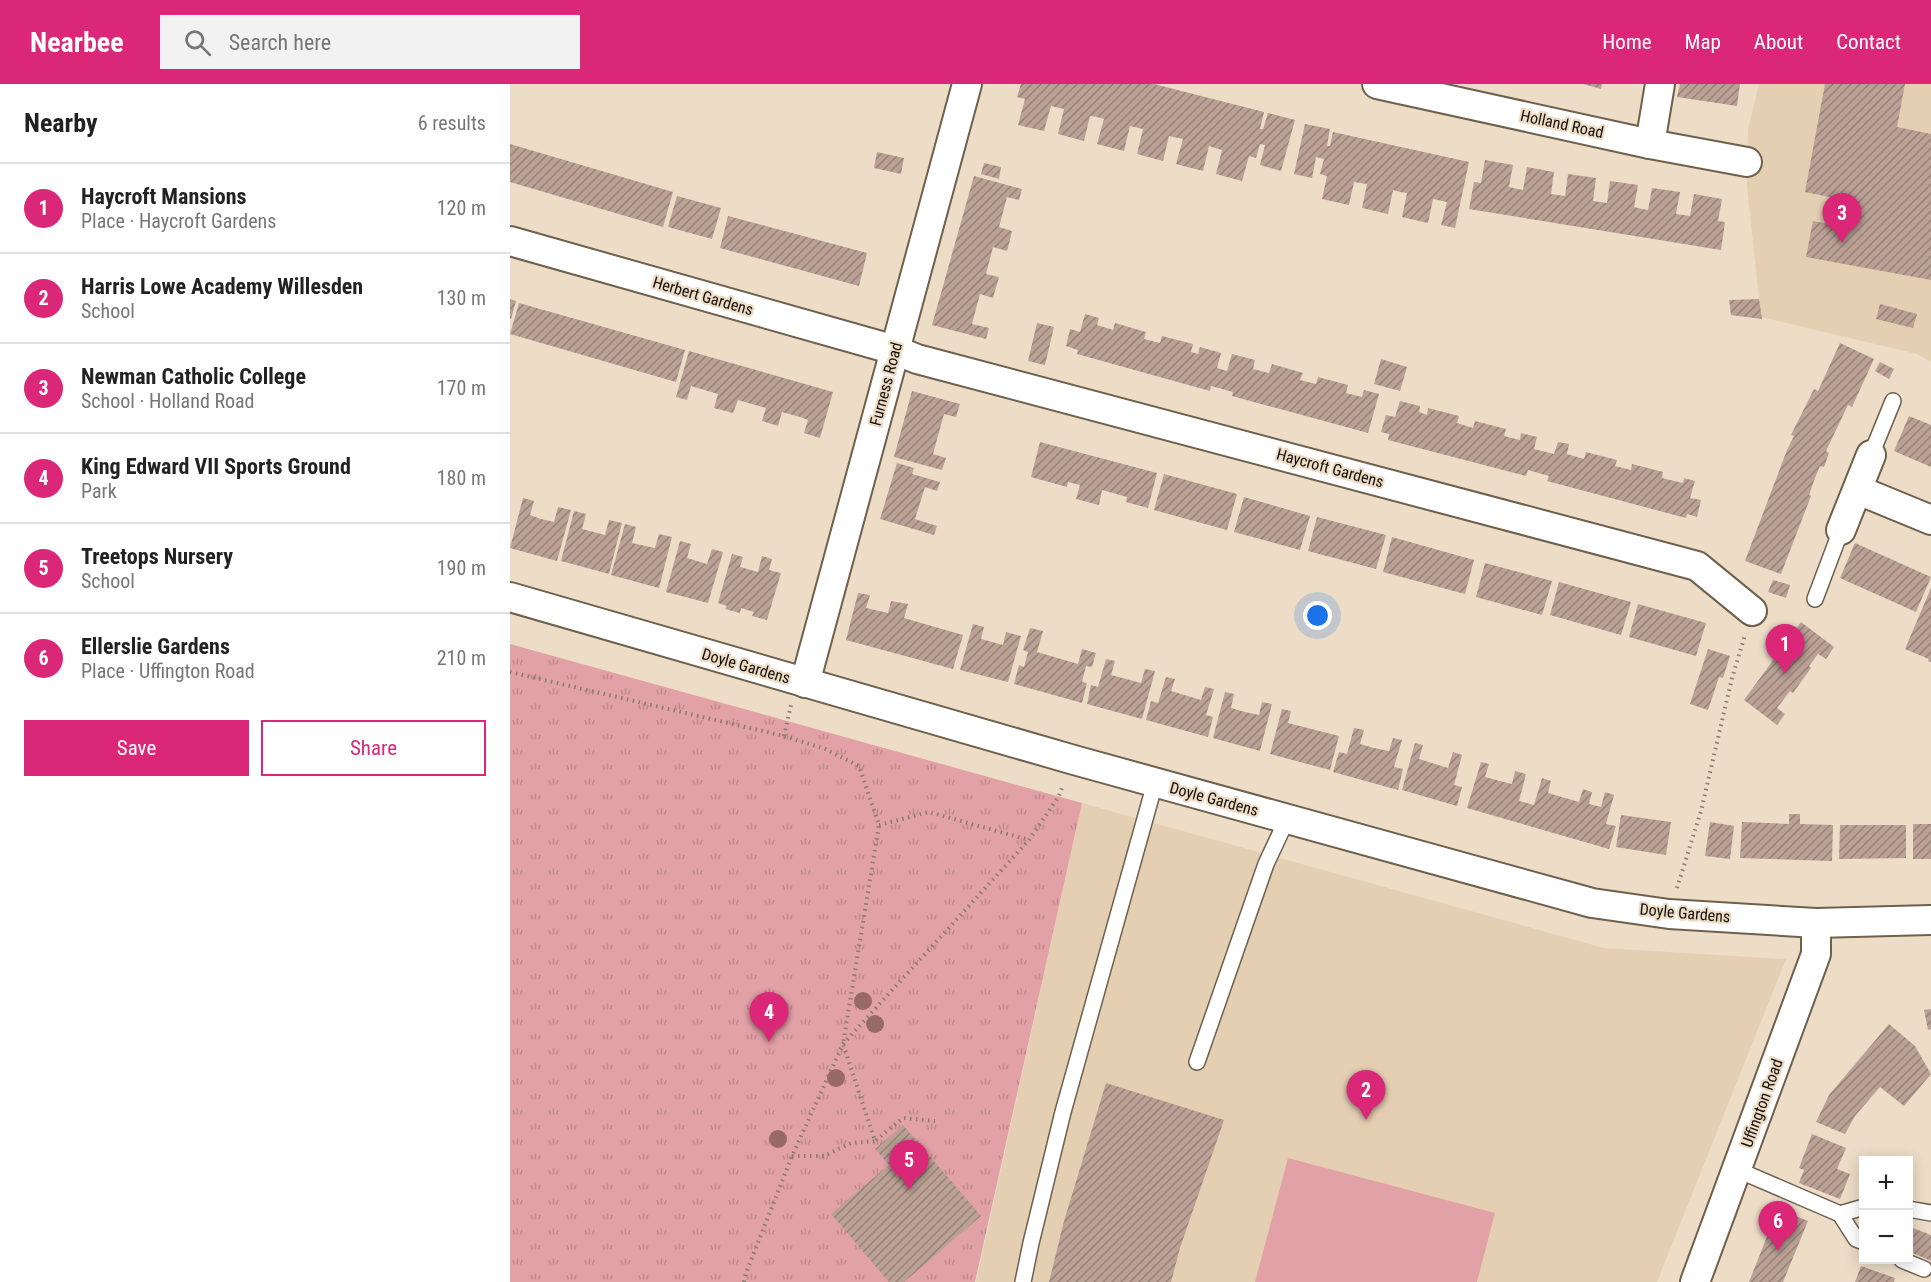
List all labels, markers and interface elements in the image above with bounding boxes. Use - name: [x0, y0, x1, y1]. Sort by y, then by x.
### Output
- search box: [160, 15, 580, 69]
- text: Nearbee: [30, 26, 124, 59]
- icon: search: [181, 26, 214, 59]
- text: Search here: [229, 30, 331, 55]
- text: Home: [1602, 30, 1652, 54]
- text: Map: [1685, 30, 1721, 54]
- text: About: [1754, 30, 1803, 54]
- text: Contact: [1836, 30, 1901, 54]
- street label: Holland Road: [1519, 106, 1605, 142]
- text: Nearby: [24, 108, 98, 138]
- text: 6 results: [418, 111, 486, 135]
- text: Haycroft Mansions: [81, 184, 247, 209]
- pin: 3: [1822, 194, 1862, 243]
- text: 1: [38, 196, 49, 220]
- text: 120 m: [437, 196, 486, 220]
- text: Place · Haycroft Gardens: [81, 209, 276, 233]
- street label: Herbert Gardens: [651, 273, 755, 319]
- text: Harris Lowe Academy Willesden: [81, 274, 363, 299]
- text: 2: [38, 286, 49, 310]
- text: 130 m: [437, 286, 486, 310]
- text: School: [81, 299, 135, 323]
- street label: Furness Road: [866, 340, 906, 428]
- text: Newman Catholic College: [81, 364, 306, 389]
- text: 3: [38, 376, 49, 400]
- text: 170 m: [437, 376, 486, 400]
- text: School · Holland Road: [81, 389, 255, 413]
- street label: Haycroft Gardens: [1274, 445, 1386, 491]
- text: King Edward VII Sports Ground: [81, 454, 351, 479]
- text: 4: [38, 466, 49, 490]
- text: 180 m: [437, 466, 486, 490]
- text: Park: [81, 479, 117, 503]
- text: Treetops Nursery: [81, 544, 233, 569]
- text: 5: [38, 556, 49, 580]
- text: 190 m: [437, 556, 486, 580]
- text: School: [81, 569, 135, 593]
- your location: [1303, 601, 1332, 630]
- pin: 1: [1766, 624, 1804, 674]
- text: Ellerslie Gardens: [81, 634, 230, 659]
- street label: Doyle Gardens: [700, 644, 792, 688]
- text: 6: [38, 646, 49, 670]
- text: 210 m: [437, 646, 486, 670]
- text: Place · Uffington Road: [81, 659, 255, 683]
- button: Save: [24, 720, 249, 776]
- button: Share: [261, 720, 486, 776]
- street label: Doyle Gardens: [1168, 778, 1260, 820]
- street label: Doyle Gardens: [1639, 900, 1731, 926]
- pin: 4: [750, 992, 788, 1042]
- street label: Uffington Road: [1737, 1056, 1787, 1150]
- pin: 2: [1346, 1070, 1386, 1120]
- pin: 5: [890, 1140, 928, 1190]
- map controls: [1859, 1156, 1913, 1264]
- button: +: [1859, 1156, 1913, 1210]
- pin: 6: [1758, 1202, 1798, 1251]
- button: −: [1859, 1210, 1913, 1264]

